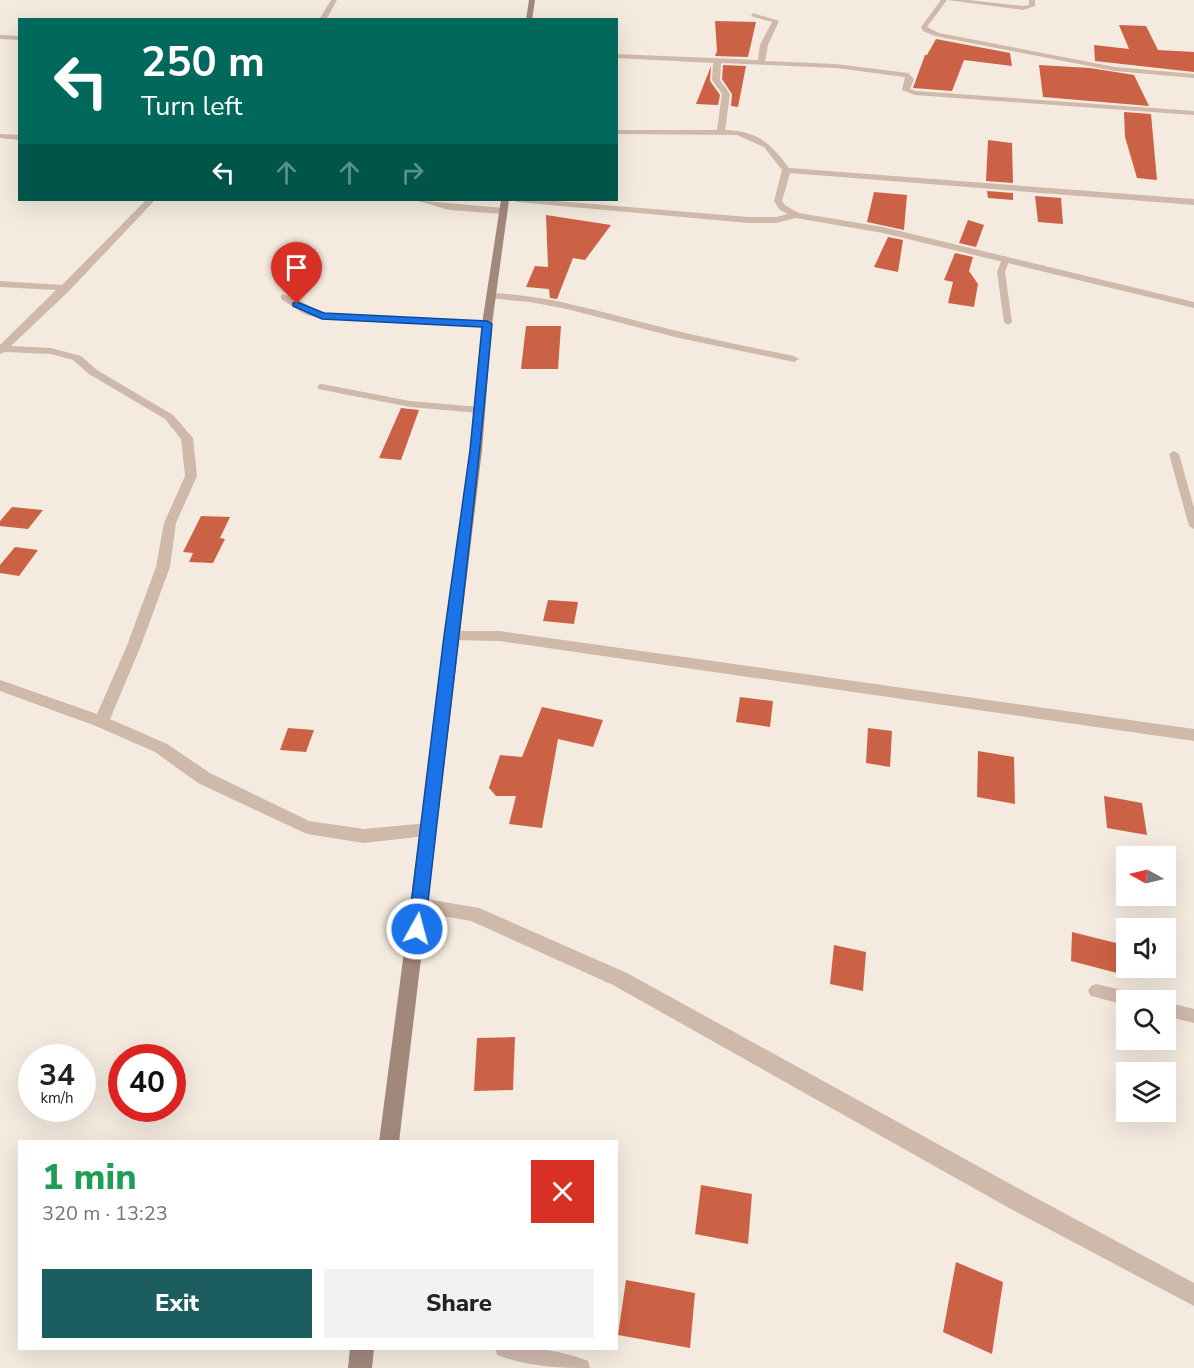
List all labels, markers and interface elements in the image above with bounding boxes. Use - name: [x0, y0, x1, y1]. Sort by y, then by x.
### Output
- text: 250 m: [141, 34, 265, 91]
- icon: left: [42, 42, 120, 120]
- text: Turn left: [141, 88, 242, 125]
- icon: left: [207, 156, 240, 189]
- icon: ahead: [270, 156, 303, 189]
- icon: ahead: [333, 156, 366, 189]
- icon: right: [396, 156, 429, 189]
- pin: [271, 242, 322, 304]
- icon: arrive: [280, 251, 313, 284]
- north arrow: [1116, 846, 1176, 906]
- map controls: [1116, 846, 1176, 1122]
- position arrow: [385, 897, 449, 961]
- button: sound: [1116, 918, 1176, 978]
- button: search: [1116, 990, 1176, 1050]
- speed limit sign: 40: [108, 1044, 186, 1122]
- text: 34: [39, 1055, 75, 1096]
- button: layers: [1116, 1062, 1176, 1122]
- text: km/h: [40, 1088, 74, 1108]
- text: 1 min: [42, 1153, 137, 1202]
- button: close: [531, 1160, 594, 1223]
- text: 320 m · 13:23: [42, 1200, 168, 1227]
- button: Exit: [42, 1269, 312, 1338]
- button: Share: [324, 1269, 594, 1338]

